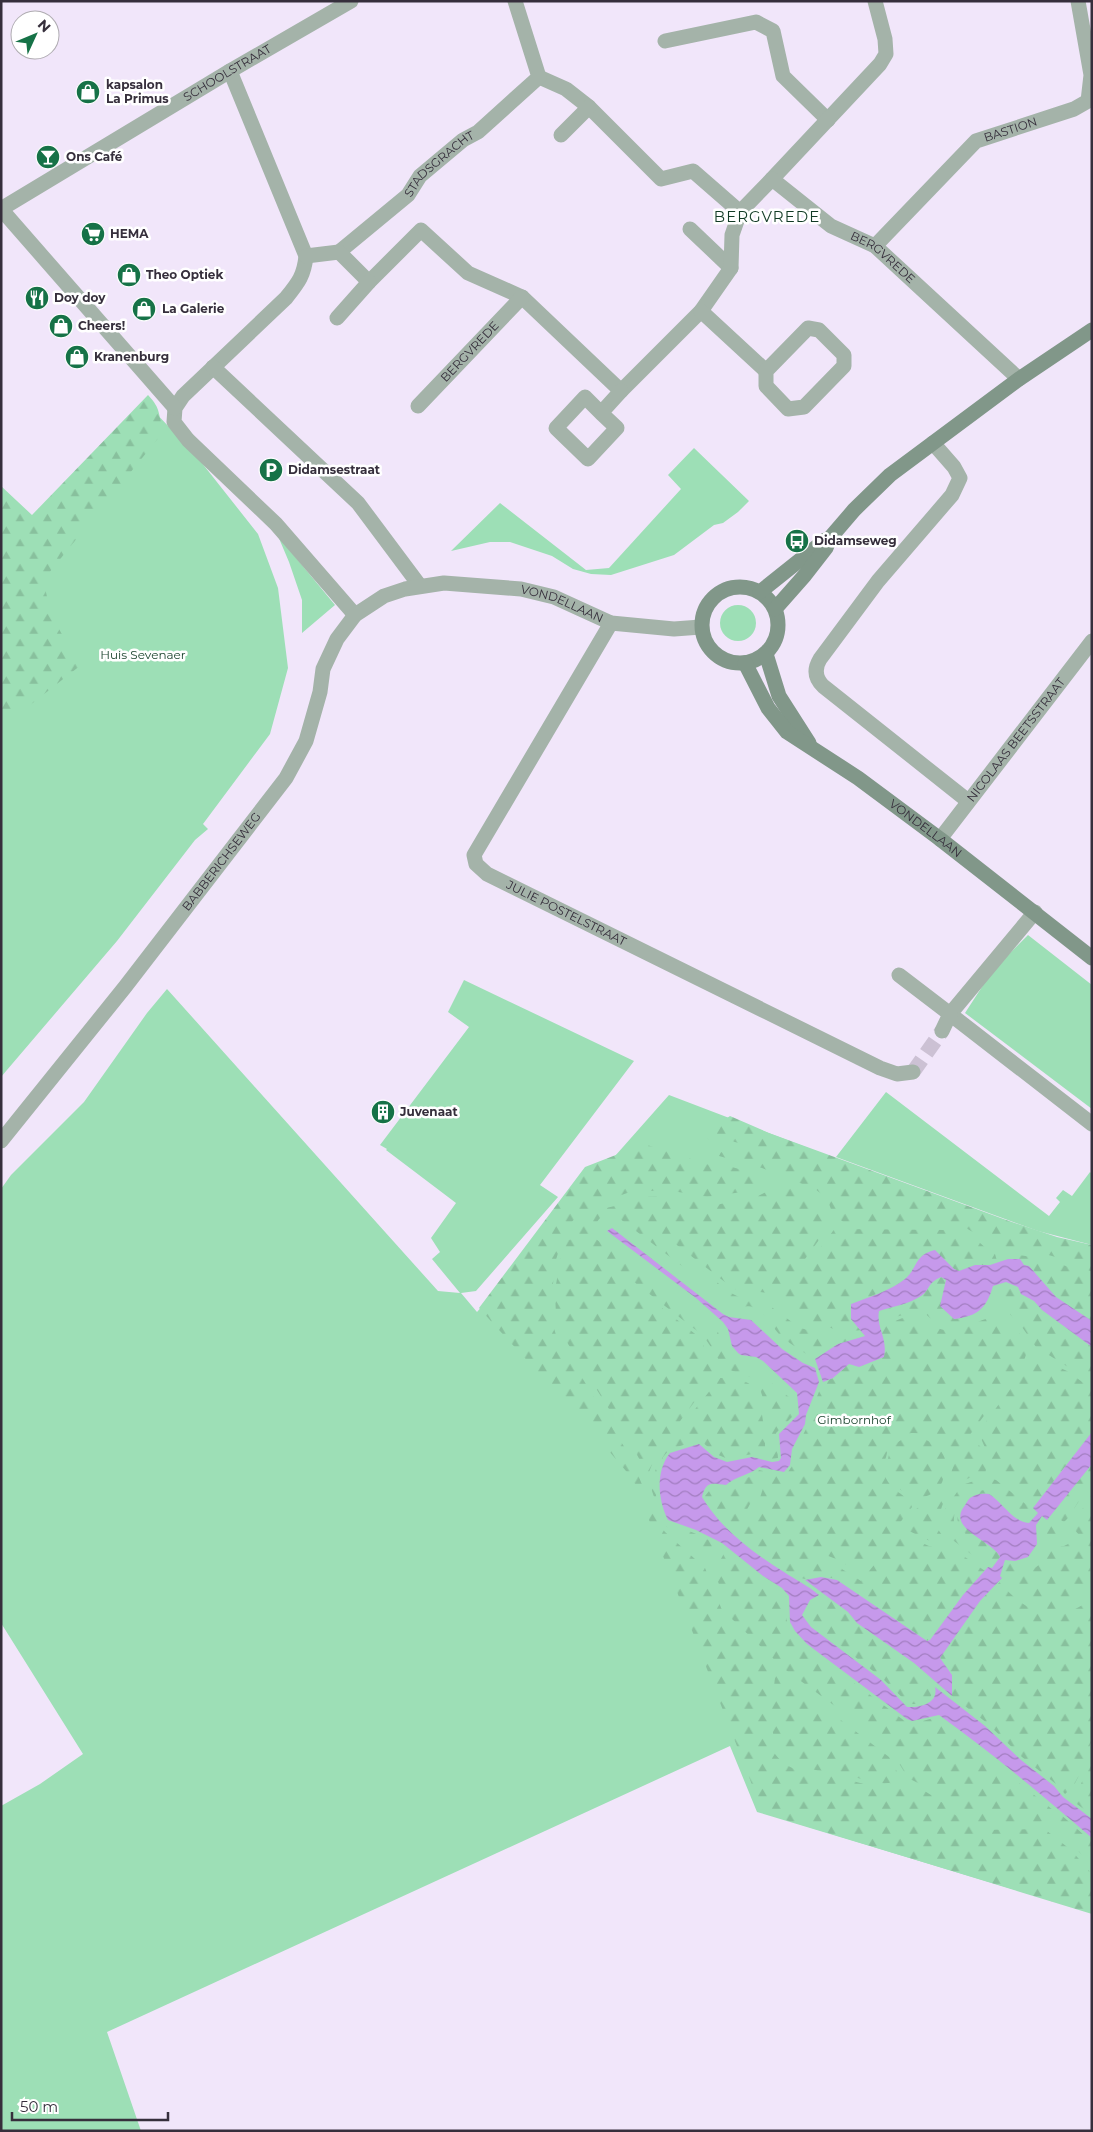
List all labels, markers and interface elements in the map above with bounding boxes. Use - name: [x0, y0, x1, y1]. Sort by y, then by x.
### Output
- north arrow: [10, 10, 60, 60]
- text: N: [34, 16, 55, 36]
- street label: SCHOOLSTRAAT: [180, 41, 274, 104]
- place label: kapsalon La Primus: [106, 77, 169, 106]
- shop icon: kapsalon La Primus: [75, 79, 101, 105]
- street label: BASTION: [982, 114, 1039, 145]
- street label: STADSGRACHT: [401, 127, 477, 200]
- bar icon: Ons Café: [35, 144, 61, 170]
- place label: Ons Café: [66, 149, 123, 164]
- district label: BERGVREDE: [714, 207, 820, 226]
- supermarket icon: HEMA: [80, 221, 106, 247]
- place label: HEMA: [110, 226, 149, 241]
- street label: BERGVREDE: [848, 228, 918, 286]
- shop icon: Theo Optiek: [116, 262, 142, 288]
- place label: Theo Optiek: [146, 267, 223, 282]
- restaurant icon: Doy doy: [24, 285, 50, 311]
- place label: Doy doy: [54, 290, 106, 305]
- shop icon: La Galerie: [131, 296, 157, 322]
- place label: La Galerie: [162, 301, 225, 316]
- shop icon: Cheers!: [48, 313, 74, 339]
- place label: Cheers!: [78, 318, 125, 333]
- street label: BERGVREDE: [437, 318, 502, 385]
- shop icon: Kranenburg: [64, 344, 90, 370]
- place label: Kranenburg: [94, 349, 169, 364]
- parking icon: Didamsestraat: [258, 457, 284, 483]
- place label: Didamsestraat: [288, 462, 381, 477]
- bus stop icon: Didamseweg: [784, 528, 810, 554]
- place label: Didamseweg: [814, 533, 897, 548]
- street label: VONDELLAAN: [519, 581, 606, 625]
- park label: Huis Sevenaer: [100, 647, 186, 662]
- street label: NICOLAAS BEETSSTRAAT: [963, 674, 1068, 805]
- street label: VONDELLAAN: [886, 796, 965, 860]
- street label: BABBERICHSEWEG: [179, 809, 264, 913]
- street label: JULIE POSTELSTRAAT: [503, 876, 629, 949]
- building icon: Juvenaat: [370, 1099, 396, 1125]
- place label: Juvenaat: [399, 1104, 458, 1119]
- park label: Gimbornhof: [817, 1412, 892, 1427]
- scale bar: [12, 2090, 169, 2122]
- text: 50 m: [20, 2097, 58, 2116]

